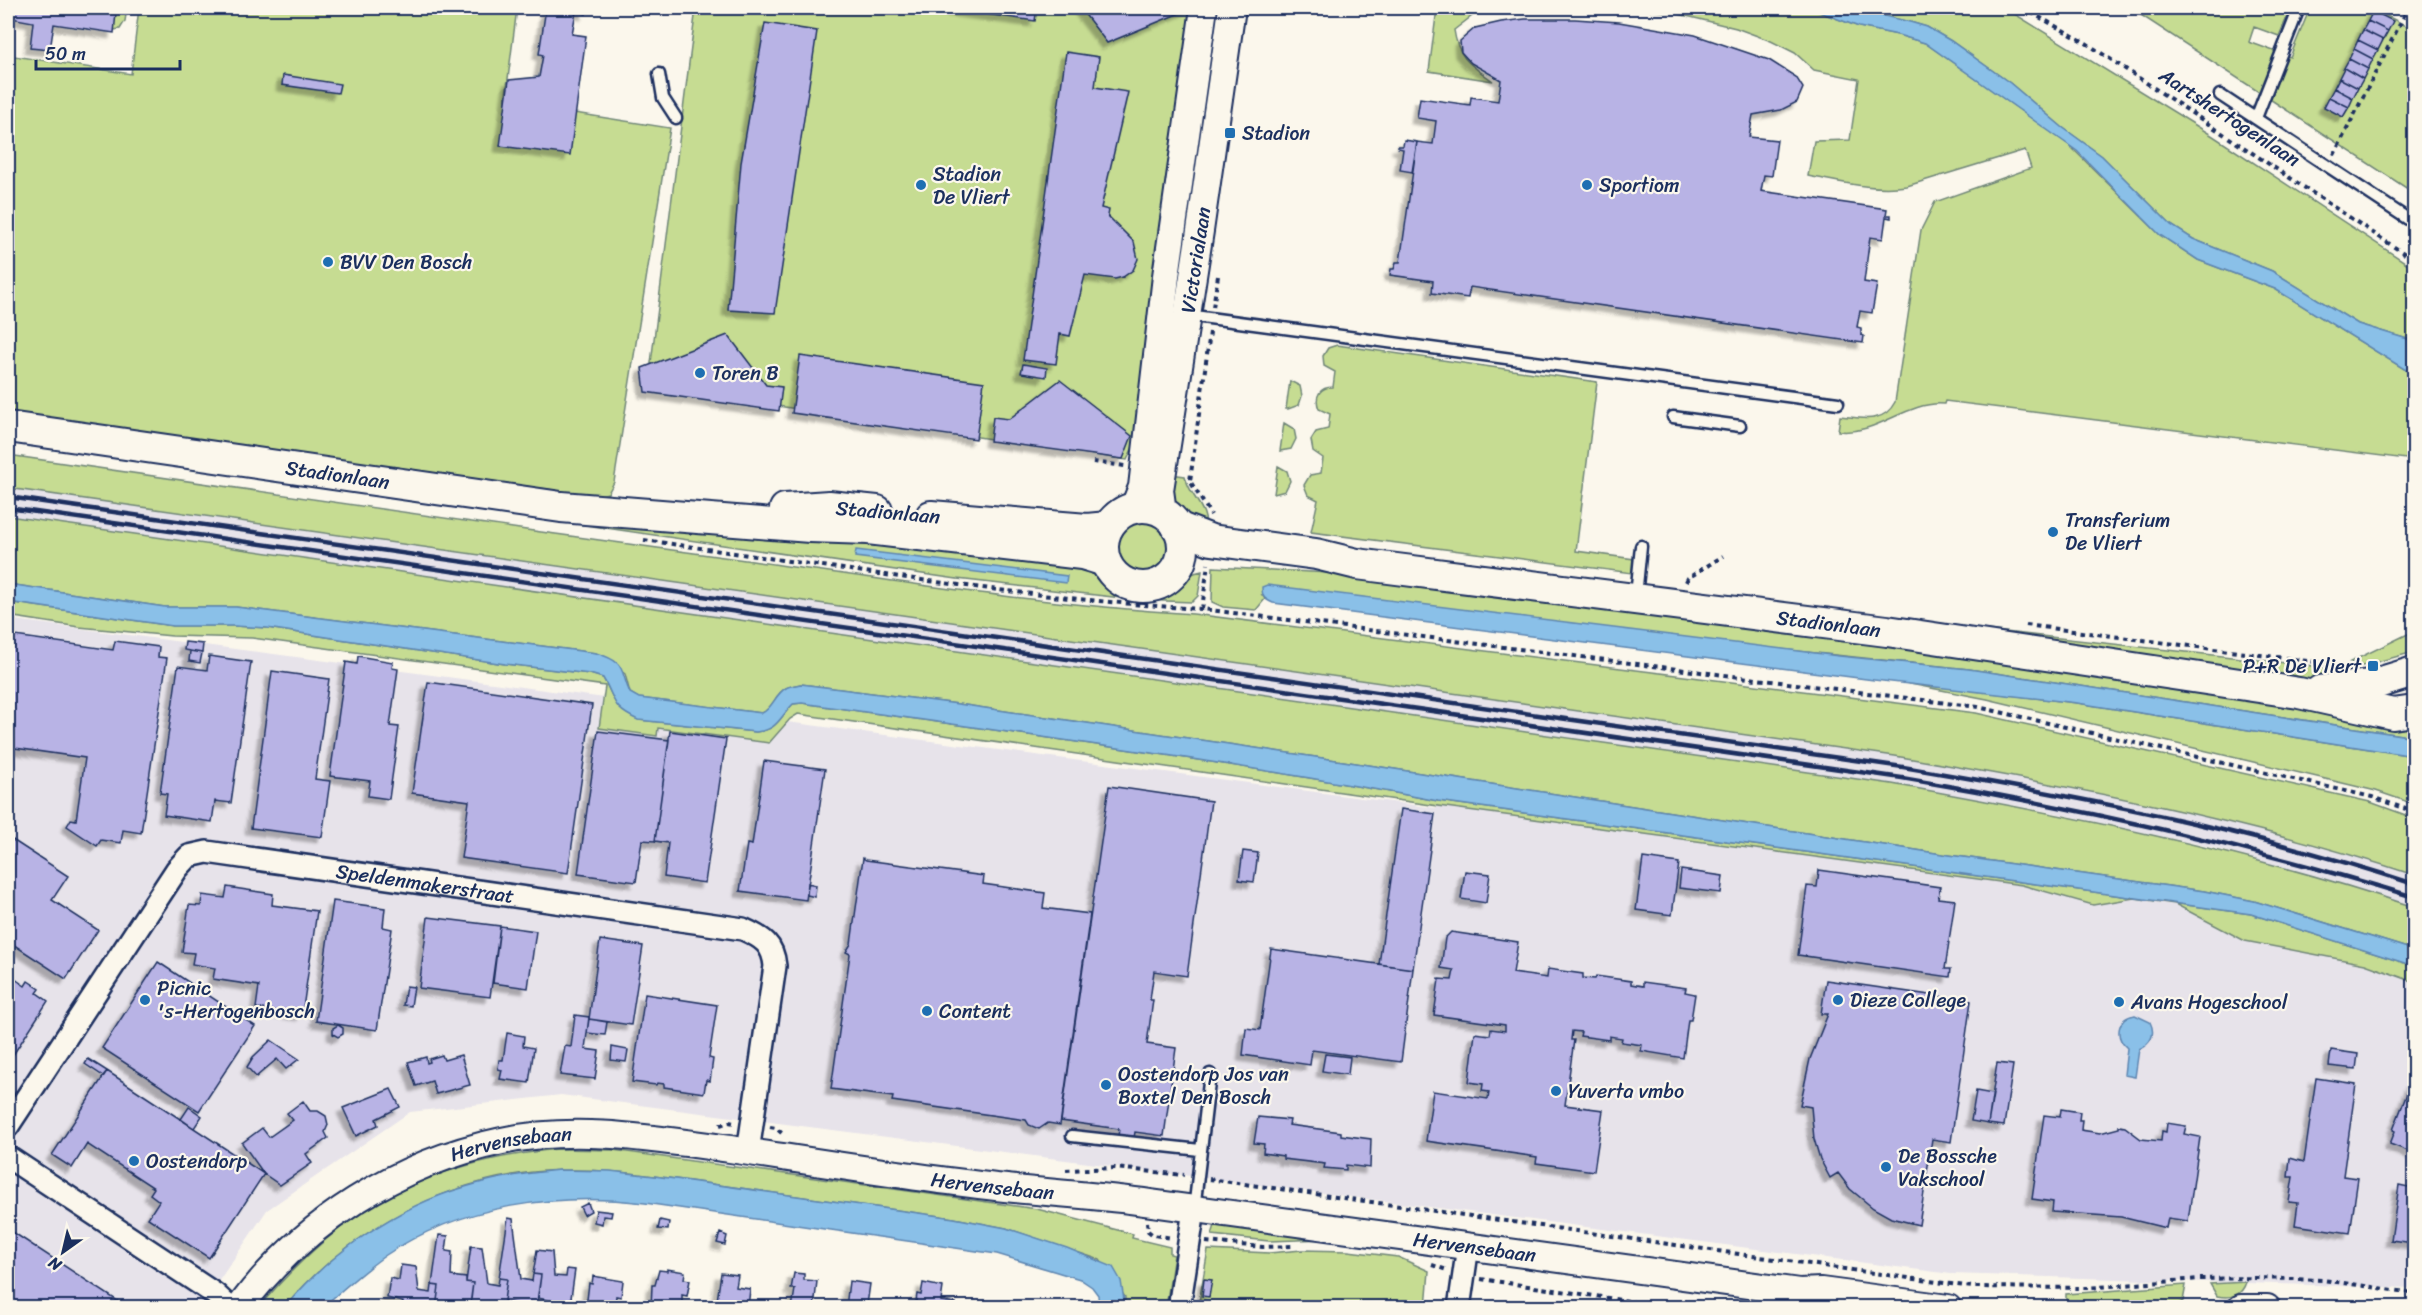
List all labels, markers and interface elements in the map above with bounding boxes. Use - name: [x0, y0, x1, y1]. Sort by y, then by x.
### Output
- scale bar: [36, 33, 180, 71]
- text: 50 m: [45, 38, 86, 70]
- street label: Aartshertogenlaan: [2151, 58, 2308, 177]
- place label: Stadion: [1242, 116, 1310, 151]
- marker: Stadion: [1223, 126, 1237, 140]
- place label: Stadion De Vliert: [933, 157, 1010, 215]
- place label: Sportiom: [1599, 168, 1679, 203]
- marker: Stadion De Vliert: [914, 178, 928, 192]
- marker: Sportiom: [1580, 178, 1594, 192]
- street label: Victorialaan: [1171, 205, 1221, 315]
- place label: BVV Den Bosch: [340, 245, 472, 280]
- marker: BVV Den Bosch: [321, 255, 335, 269]
- place label: Toren B: [712, 356, 779, 391]
- marker: Toren B: [693, 366, 707, 380]
- street label: Stadionlaan: [283, 450, 392, 500]
- street label: Stadionlaan: [834, 491, 942, 535]
- place label: Transferium De Vliert: [2065, 503, 2170, 561]
- marker: Transferium De Vliert: [2046, 525, 2060, 539]
- street label: Stadionlaan: [1774, 600, 1883, 648]
- place label: P+R De Vliert: [2243, 649, 2362, 684]
- marker: P+R De Vliert: [2366, 659, 2380, 673]
- street label: Speldenmakerstraat: [334, 854, 517, 914]
- place label: Picnic 's-Hertogenbosch: [157, 971, 315, 1029]
- place label: Dieze College: [1850, 983, 1967, 1018]
- place label: Avans Hogeschool: [2130, 985, 2289, 1020]
- marker: Picnic 's-Hertogenbosch: [138, 993, 152, 1007]
- marker: Dieze College: [1831, 993, 1845, 1007]
- place label: Content: [939, 994, 1011, 1029]
- marker: Avans Hogeschool: [2112, 995, 2126, 1009]
- marker: Content: [920, 1004, 934, 1018]
- place label: Oostendorp Jos van Boxtel Den Bosch: [1118, 1057, 1289, 1115]
- place label: Yuverta vmbo: [1568, 1074, 1684, 1109]
- marker: Oostendorp Jos van Boxtel Den Bosch: [1099, 1078, 1113, 1092]
- marker: Yuverta vmbo: [1549, 1084, 1563, 1098]
- street label: Hervensebaan: [446, 1117, 572, 1172]
- place label: De Bossche Vakschool: [1898, 1139, 1997, 1197]
- place label: Oostendorp: [146, 1144, 248, 1179]
- marker: Oostendorp: [127, 1154, 141, 1168]
- marker: De Bossche Vakschool: [1879, 1160, 1893, 1174]
- street label: Hervensebaan: [929, 1162, 1056, 1211]
- north arrow: [33, 1222, 93, 1282]
- street label: Hervensebaan: [1411, 1222, 1538, 1273]
- text: N: [41, 1248, 68, 1280]

